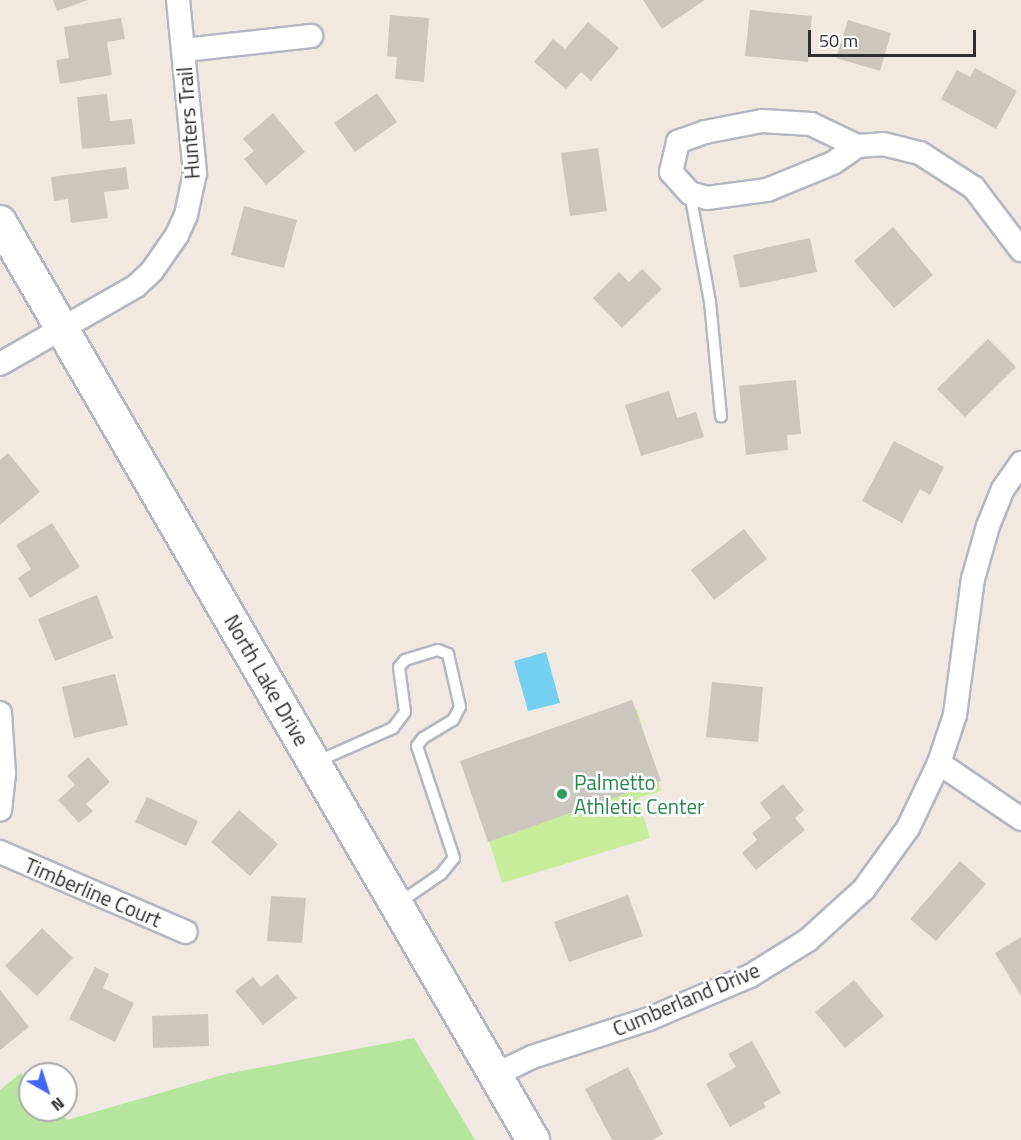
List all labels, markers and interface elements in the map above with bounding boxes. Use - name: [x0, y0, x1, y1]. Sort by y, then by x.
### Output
- scale bar: [811, 18, 979, 56]
- text: 50 m: [819, 27, 858, 54]
- street label: Hunters Trail: [172, 66, 204, 180]
- street label: North Lake Drive: [219, 610, 315, 750]
- place label: Palmetto Athletic Center: [574, 769, 704, 819]
- marker: Palmetto Athletic Center: [555, 787, 569, 801]
- street label: Timberline Court: [21, 852, 165, 932]
- street label: Cumberland Drive: [609, 957, 763, 1041]
- north arrow: [18, 1062, 78, 1122]
- text: N: [46, 1092, 70, 1117]

